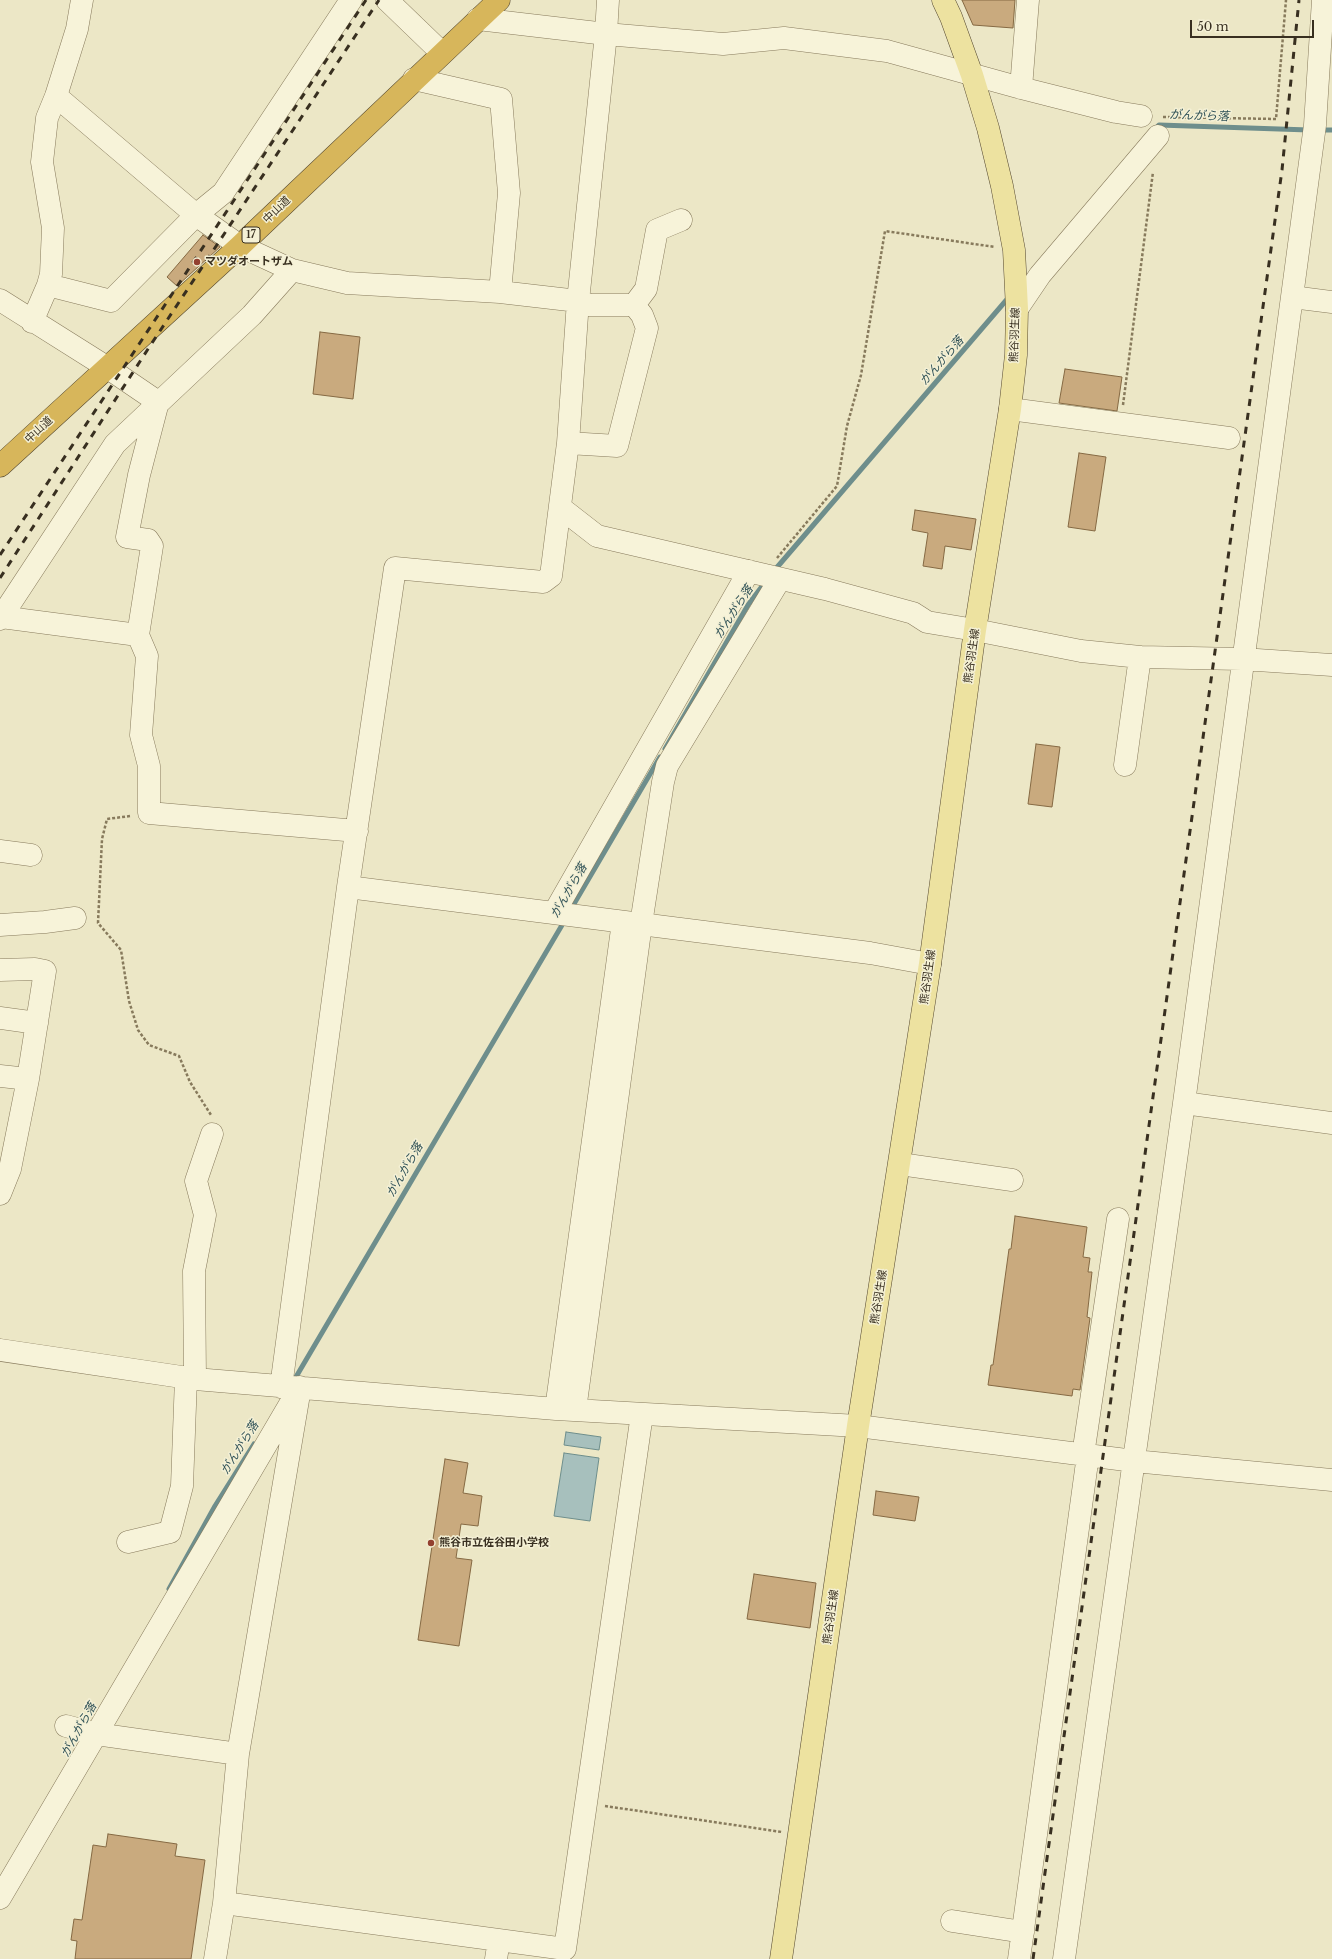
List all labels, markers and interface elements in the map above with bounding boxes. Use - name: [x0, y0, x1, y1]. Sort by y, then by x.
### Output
- scale bar: [1192, 12, 1316, 38]
- text: 50 m: [1197, 19, 1229, 34]
- water label: がんがら落: [1169, 108, 1229, 124]
- street label: 中山道: [261, 194, 293, 226]
- road number: 17: [242, 227, 260, 243]
- place label: マツダオートザム: [205, 255, 293, 269]
- marker: マツダオートザム: [192, 257, 202, 267]
- street label: 熊谷羽生線: [1007, 307, 1023, 363]
- water label: がんがら落: [917, 334, 967, 388]
- street label: 中山道: [22, 414, 56, 446]
- water label: がんがら落: [712, 583, 756, 641]
- street label: 熊谷羽生線: [962, 628, 982, 684]
- water label: がんがら落: [548, 861, 590, 921]
- street label: 熊谷羽生線: [918, 949, 938, 1005]
- water label: がんがら落: [384, 1140, 426, 1200]
- street label: 熊谷羽生線: [868, 1269, 890, 1325]
- water label: がんがら落: [218, 1419, 262, 1477]
- place label: 熊谷市立佐谷田小学校: [439, 1536, 549, 1550]
- marker: 熊谷市立佐谷田小学校: [426, 1538, 436, 1548]
- street label: 熊谷羽生線: [821, 1589, 841, 1645]
- water label: がんがら落: [58, 1700, 100, 1760]

